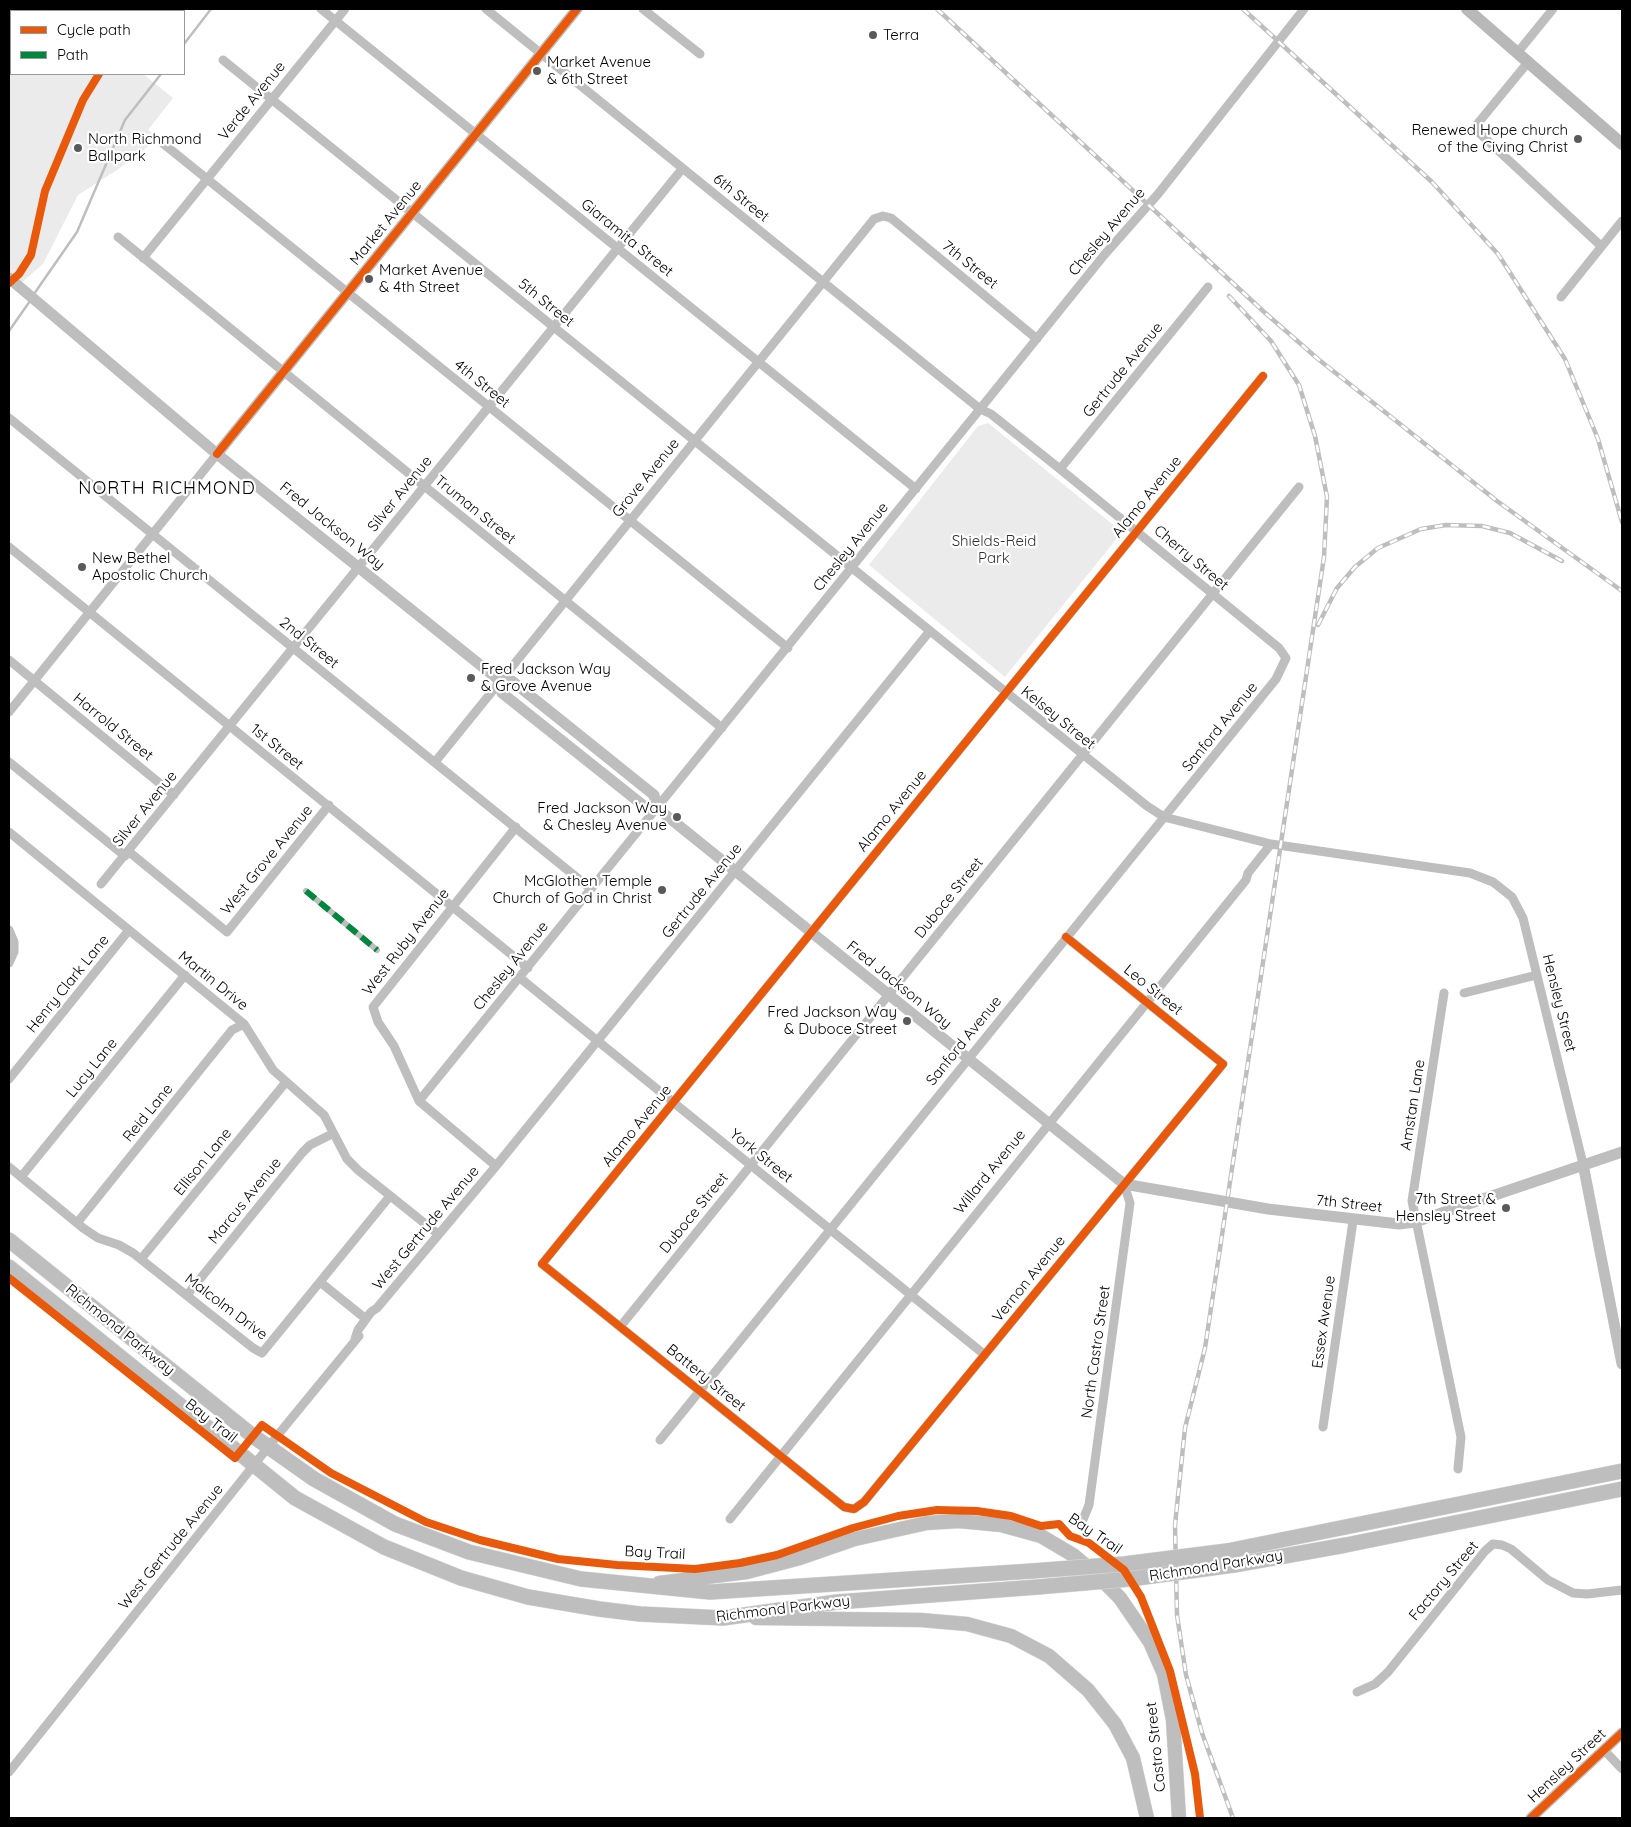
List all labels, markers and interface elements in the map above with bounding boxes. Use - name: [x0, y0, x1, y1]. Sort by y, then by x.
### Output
- legend: [10, 10, 185, 75]
- text: Cycle path: [57, 20, 131, 39]
- place label: Terra: [883, 26, 919, 44]
- marker: Terra: [867, 29, 879, 41]
- text: Path: [57, 45, 89, 64]
- place label: Market Avenue & 6th Street: [547, 53, 651, 88]
- street label: Verde Avenue: [215, 58, 289, 144]
- marker: Market Avenue & 6th Street: [531, 65, 543, 77]
- place label: Renewed Hope church of the Civing Christ: [1411, 121, 1568, 156]
- place label: North Richmond Ballpark: [88, 130, 202, 165]
- marker: Renewed Hope church of the Civing Christ: [1572, 133, 1584, 145]
- marker: North Richmond Ballpark: [72, 142, 84, 154]
- street label: 6th Street: [709, 170, 773, 226]
- street label: Market Avenue: [346, 177, 426, 269]
- street label: Chesley Avenue: [1065, 184, 1149, 280]
- street label: Giaramita Street: [577, 195, 677, 281]
- street label: 7th Street: [939, 237, 1001, 293]
- place label: Market Avenue & 4th Street: [379, 261, 483, 296]
- marker: Market Avenue & 4th Street: [363, 273, 375, 285]
- street label: 5th Street: [514, 275, 578, 331]
- street label: Gertrude Avenue: [1079, 319, 1167, 421]
- street label: 4th Street: [450, 356, 514, 412]
- street label: Grove Avenue: [609, 435, 683, 521]
- street label: Alamo Avenue: [1108, 452, 1186, 542]
- street label: Silver Avenue: [364, 453, 436, 535]
- street label: Truman Street: [431, 472, 519, 548]
- district label: NORTH RICHMOND: [77, 478, 257, 500]
- street label: Fred Jackson Way: [276, 478, 388, 574]
- street label: Chesley Avenue: [810, 499, 892, 595]
- street label: Cherry Street: [1150, 522, 1232, 594]
- park label: Shields-Reid Park: [952, 532, 1036, 567]
- place label: New Bethel Apostolic Church: [92, 549, 208, 584]
- marker: New Bethel Apostolic Church: [76, 561, 88, 573]
- street label: 2nd Street: [276, 614, 342, 672]
- place label: Fred Jackson Way & Grove Avenue: [481, 660, 611, 695]
- marker: Fred Jackson Way & Grove Avenue: [465, 672, 477, 684]
- street label: Sanford Avenue: [1178, 679, 1262, 775]
- street label: Kelsey Street: [1017, 682, 1099, 754]
- street label: Harrold Street: [69, 689, 157, 765]
- street label: 1st Street: [247, 720, 307, 774]
- street label: Alamo Avenue: [853, 766, 931, 856]
- street label: Silver Avenue: [109, 768, 181, 850]
- place label: Fred Jackson Way & Chesley Avenue: [537, 799, 667, 834]
- street label: West Grove Avenue: [217, 802, 317, 918]
- marker: Fred Jackson Way & Chesley Avenue: [671, 811, 683, 823]
- street label: Gertrude Avenue: [658, 840, 746, 942]
- street label: Duboce Street: [911, 854, 987, 942]
- place label: McGlothen Temple Church of God in Christ: [493, 872, 652, 907]
- marker: McGlothen Temple Church of God in Christ: [656, 884, 668, 896]
- street label: West Ruby Avenue: [359, 885, 453, 999]
- street label: Chesley Avenue: [470, 918, 552, 1014]
- street label: Henry Clark Lane: [23, 931, 113, 1037]
- street label: Fred Jackson Way: [843, 937, 955, 1033]
- street label: Martin Drive: [175, 947, 251, 1015]
- street label: Hensley Street: [1538, 952, 1580, 1054]
- street label: Leo Street: [1120, 961, 1186, 1019]
- street label: Sanford Avenue: [922, 993, 1006, 1089]
- place label: Fred Jackson Way & Duboce Street: [767, 1003, 897, 1038]
- marker: Fred Jackson Way & Duboce Street: [901, 1015, 913, 1027]
- street label: Lucy Lane: [63, 1035, 121, 1101]
- street label: Amstan Lane: [1397, 1058, 1429, 1152]
- street label: Reid Lane: [119, 1081, 177, 1145]
- street label: Alamo Avenue: [598, 1081, 676, 1171]
- street label: Ellison Lane: [170, 1125, 236, 1199]
- street label: York Street: [726, 1125, 796, 1187]
- street label: Willard Avenue: [950, 1126, 1030, 1218]
- street label: Marcus Avenue: [205, 1154, 285, 1248]
- street label: West Gertrude Avenue: [369, 1162, 483, 1294]
- street label: Duboce Street: [656, 1169, 732, 1257]
- place label: 7th Street & Hensley Street: [1396, 1190, 1496, 1225]
- street label: 7th Street: [1315, 1192, 1383, 1216]
- marker: 7th Street & Hensley Street: [1500, 1202, 1512, 1214]
- street label: Vernon Avenue: [989, 1232, 1069, 1326]
- street label: Malcolm Drive: [181, 1270, 271, 1344]
- street label: Essex Avenue: [1309, 1274, 1339, 1370]
- street label: Richmond Parkway: [62, 1281, 178, 1379]
- street label: North Castro Street: [1078, 1284, 1114, 1420]
- street label: Battery Street: [663, 1341, 749, 1415]
- street label: Bay Trail: [181, 1395, 241, 1447]
- street label: West Gertrude Avenue: [115, 1481, 227, 1613]
- street label: Bay Trail: [1065, 1509, 1125, 1559]
- street label: Factory Street: [1405, 1537, 1483, 1625]
- street label: Bay Trail: [624, 1542, 686, 1564]
- street label: Richmond Parkway: [1148, 1547, 1284, 1585]
- street label: Richmond Parkway: [715, 1592, 851, 1626]
- street label: Castro Street: [1142, 1701, 1170, 1793]
- street label: Hensley Street: [1524, 1725, 1610, 1807]

